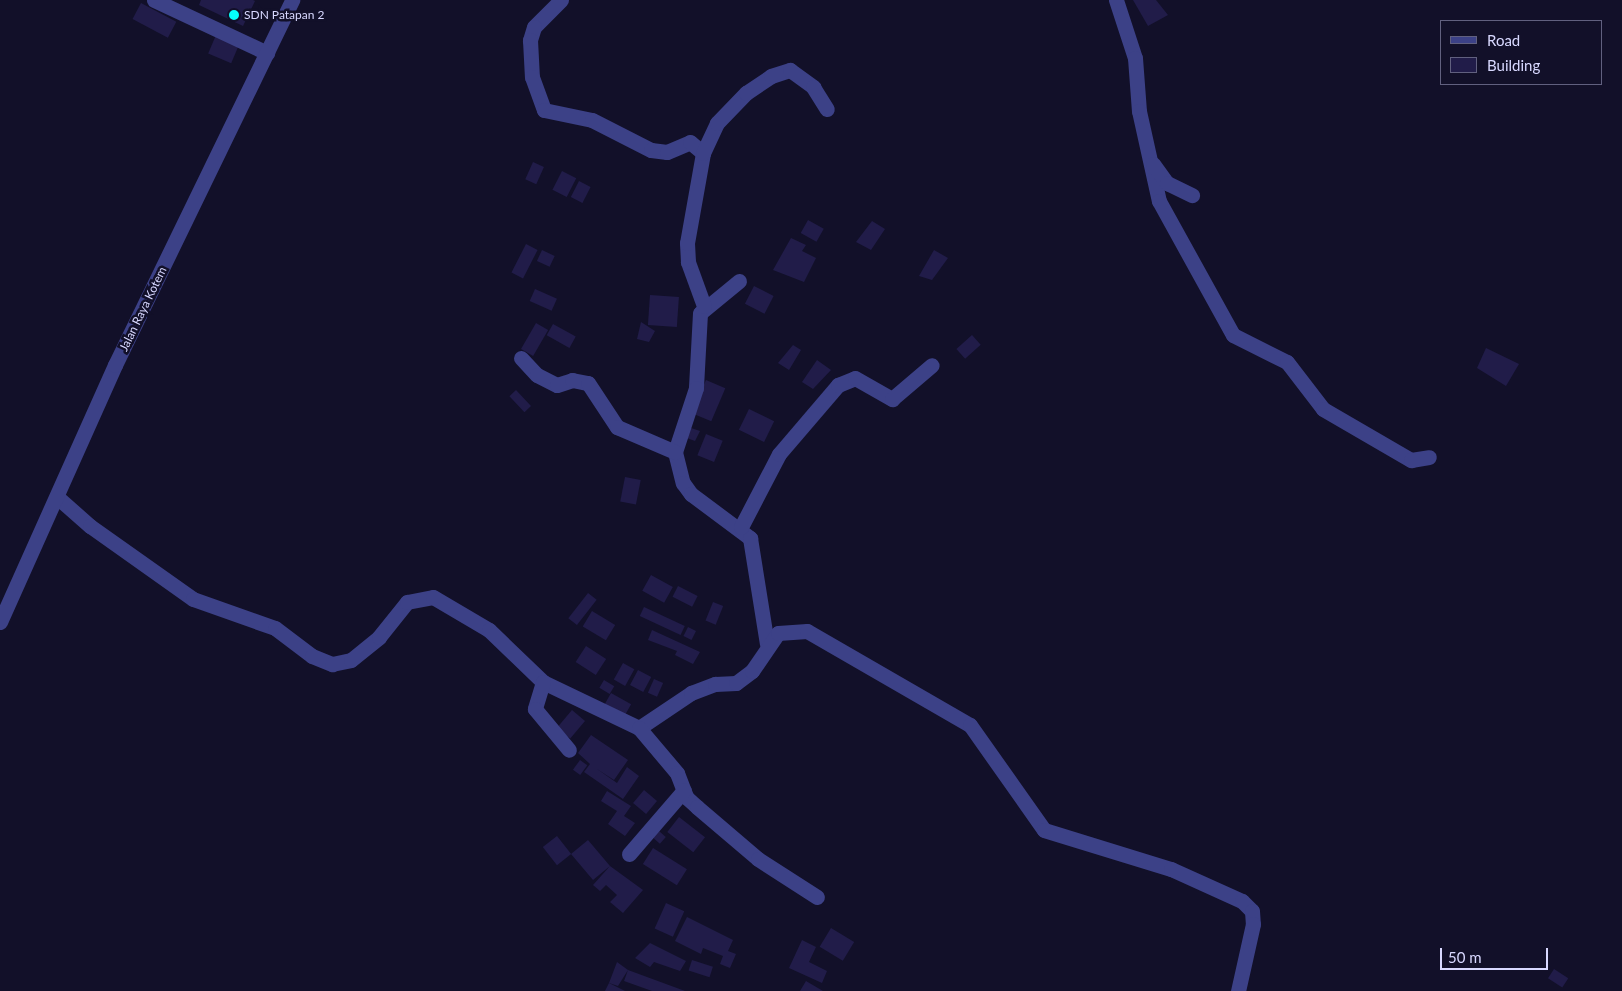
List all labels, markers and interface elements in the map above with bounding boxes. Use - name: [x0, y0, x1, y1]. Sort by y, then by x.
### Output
- place label: SDN Patapan 2: [244, 8, 324, 22]
- marker: SDN Patapan 2: [228, 9, 240, 21]
- legend: [1440, 20, 1602, 85]
- text: Road: [1487, 31, 1520, 49]
- text: Building: [1487, 56, 1540, 74]
- street label: Jalan Raya Kotem: [116, 264, 170, 354]
- scale bar: [1442, 938, 1550, 970]
- text: 50 m: [1448, 948, 1482, 966]

